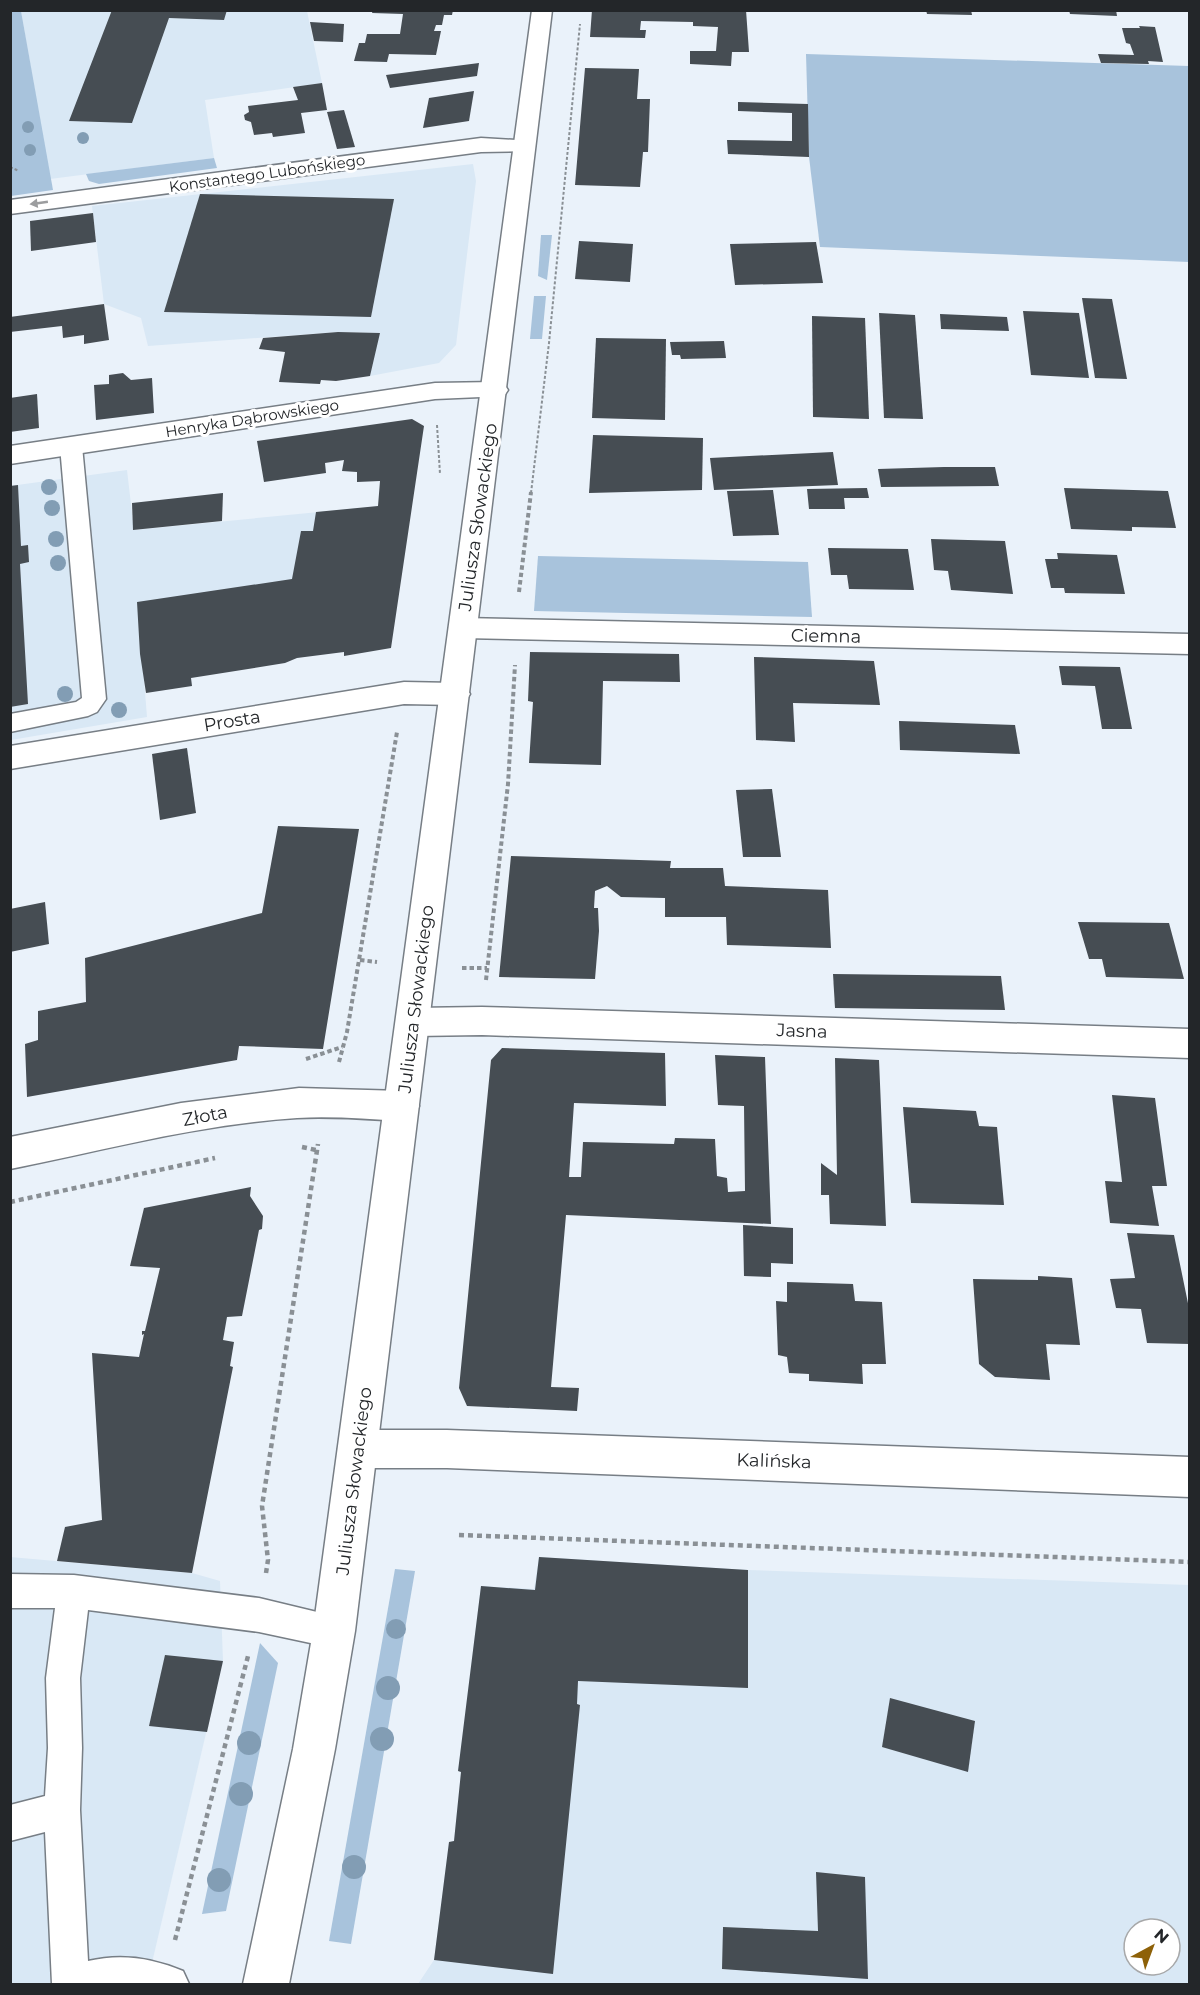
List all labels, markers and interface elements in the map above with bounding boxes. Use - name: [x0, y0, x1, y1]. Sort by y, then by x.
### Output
- street label: Konstantego Lubońskiego: [168, 150, 366, 196]
- one-way arrow: [29, 198, 48, 208]
- street label: Henryka Dąbrowskiego: [164, 395, 340, 441]
- street label: Juliusza Słowackiego: [454, 422, 502, 613]
- street label: Ciemna: [791, 624, 861, 648]
- street label: Prosta: [202, 706, 262, 736]
- street label: Juliusza Słowackiego: [393, 904, 438, 1095]
- street label: Jasna: [775, 1019, 828, 1043]
- street label: Złota: [181, 1101, 229, 1131]
- street label: Juliusza Słowackiego: [331, 1386, 376, 1577]
- street label: Kalińska: [736, 1449, 812, 1473]
- north arrow: [1122, 1917, 1182, 1977]
- text: N: [1150, 1925, 1173, 1947]

